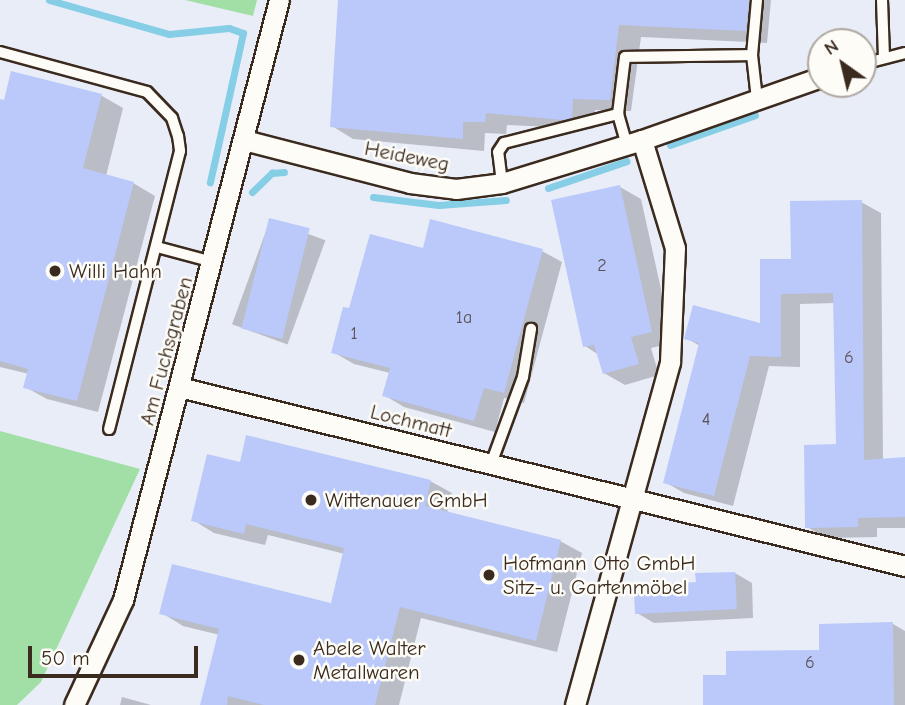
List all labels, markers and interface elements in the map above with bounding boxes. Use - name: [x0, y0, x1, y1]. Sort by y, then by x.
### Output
- north arrow: [807, 28, 877, 98]
- text: N: [820, 35, 843, 60]
- street label: Heideweg: [362, 135, 452, 177]
- house number: 2: [597, 255, 607, 277]
- place label: Willi Hahn: [69, 258, 162, 284]
- marker: Willi Hahn: [47, 263, 63, 279]
- street label: Am Fuchsgraben: [134, 274, 198, 428]
- house number: 1a: [456, 307, 472, 329]
- house number: 1: [350, 323, 358, 345]
- house number: 6: [844, 347, 854, 369]
- street label: Lochmatt: [368, 399, 454, 443]
- house number: 4: [702, 409, 710, 431]
- place label: Wittenauer GmbH: [325, 487, 488, 513]
- marker: Wittenauer GmbH: [303, 492, 319, 508]
- place label: Hofmann Otto GmbH Sitz- u. Gartenmöbel: [503, 550, 695, 600]
- marker: Hofmann Otto GmbH Sitz- u. Gartenmöbel: [481, 567, 497, 583]
- scale bar: [32, 632, 201, 676]
- place label: Abele Walter Metallwaren: [313, 635, 426, 685]
- text: 50 m: [41, 646, 90, 670]
- marker: Abele Walter Metallwaren: [291, 652, 307, 668]
- house number: 6: [805, 652, 815, 674]

